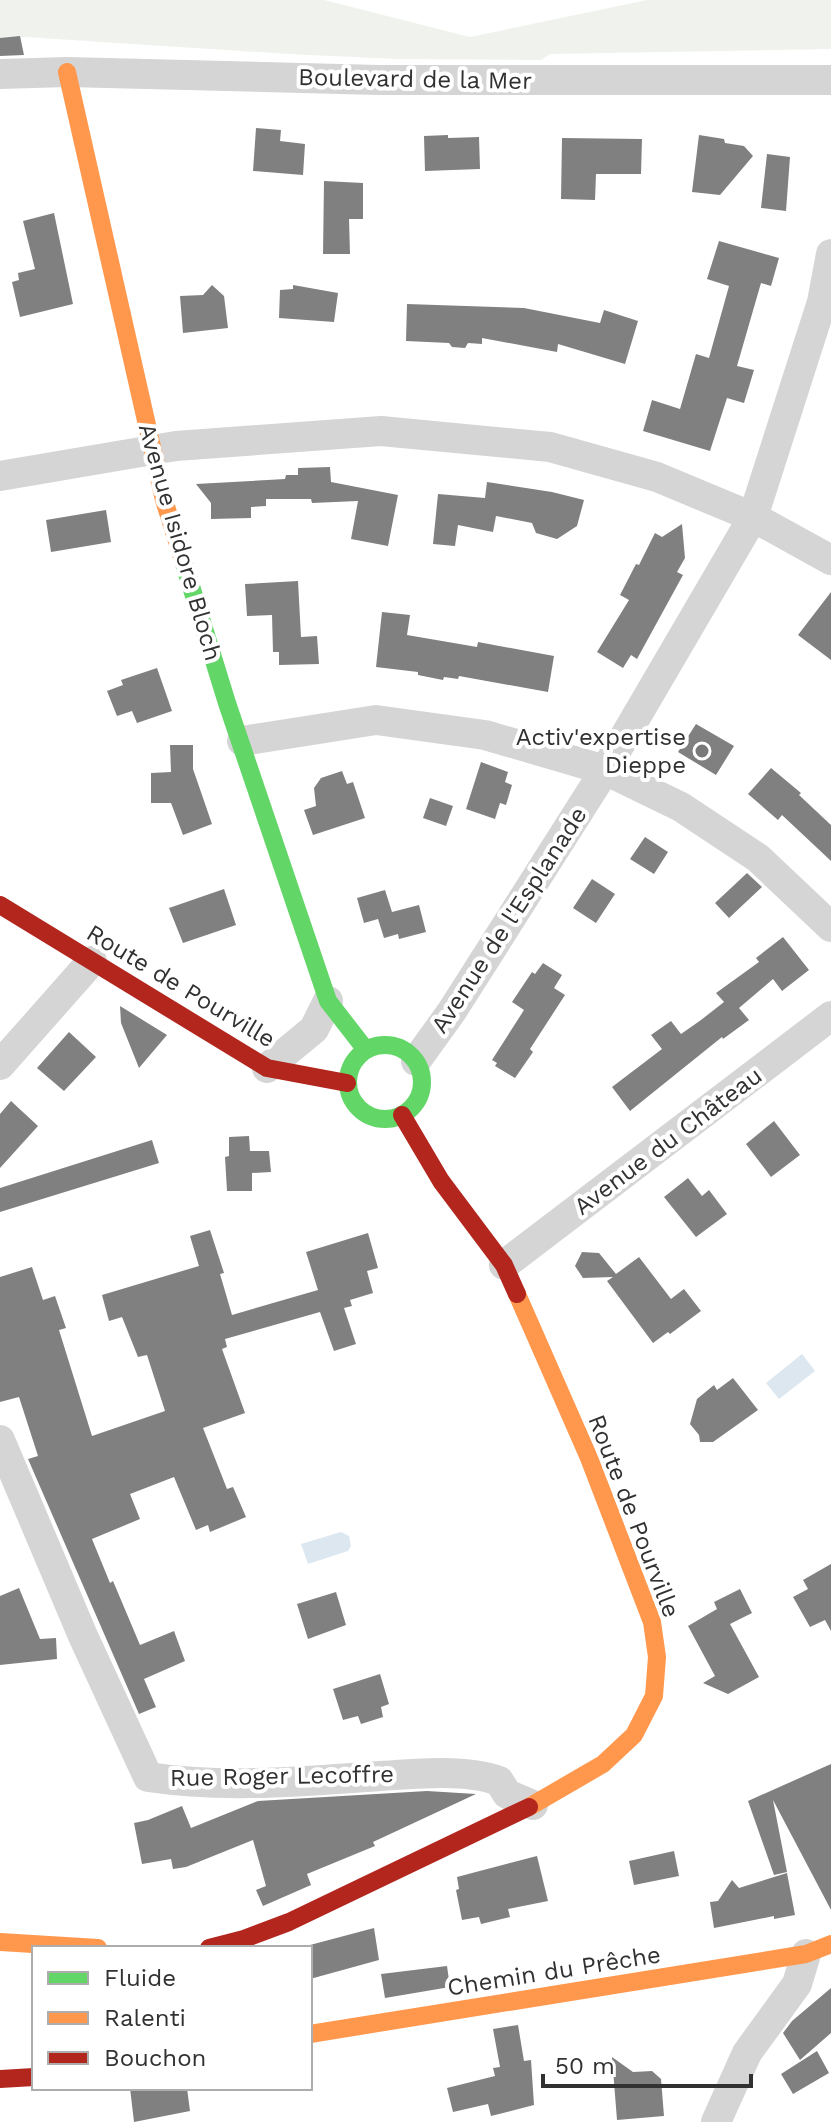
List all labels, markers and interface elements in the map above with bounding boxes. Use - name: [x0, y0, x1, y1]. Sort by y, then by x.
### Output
- street label: Boulevard de la Mer: [298, 63, 532, 95]
- street label: Avenue Isidore Bloch: [133, 420, 227, 664]
- place label: Activ'expertise Dieppe: [516, 723, 686, 779]
- marker: Activ'expertise Dieppe: [693, 742, 711, 760]
- street label: Avenue de l'Esplanade: [425, 802, 593, 1038]
- street label: Route de Pourville: [82, 919, 280, 1053]
- street label: Avenue du Château: [569, 1061, 767, 1221]
- street label: Route de Pourville: [582, 1411, 686, 1621]
- street label: Rue Roger Lecoffre: [170, 1760, 394, 1792]
- street label: Chemin du Prêche: [445, 1940, 663, 2002]
- legend: [32, 1946, 312, 2090]
- text: Fluide: [104, 1964, 176, 1992]
- text: Ralenti: [104, 2004, 186, 2032]
- scale bar: [543, 2038, 751, 2088]
- text: Bouchon: [104, 2044, 206, 2072]
- text: 50 m: [555, 2052, 615, 2080]

